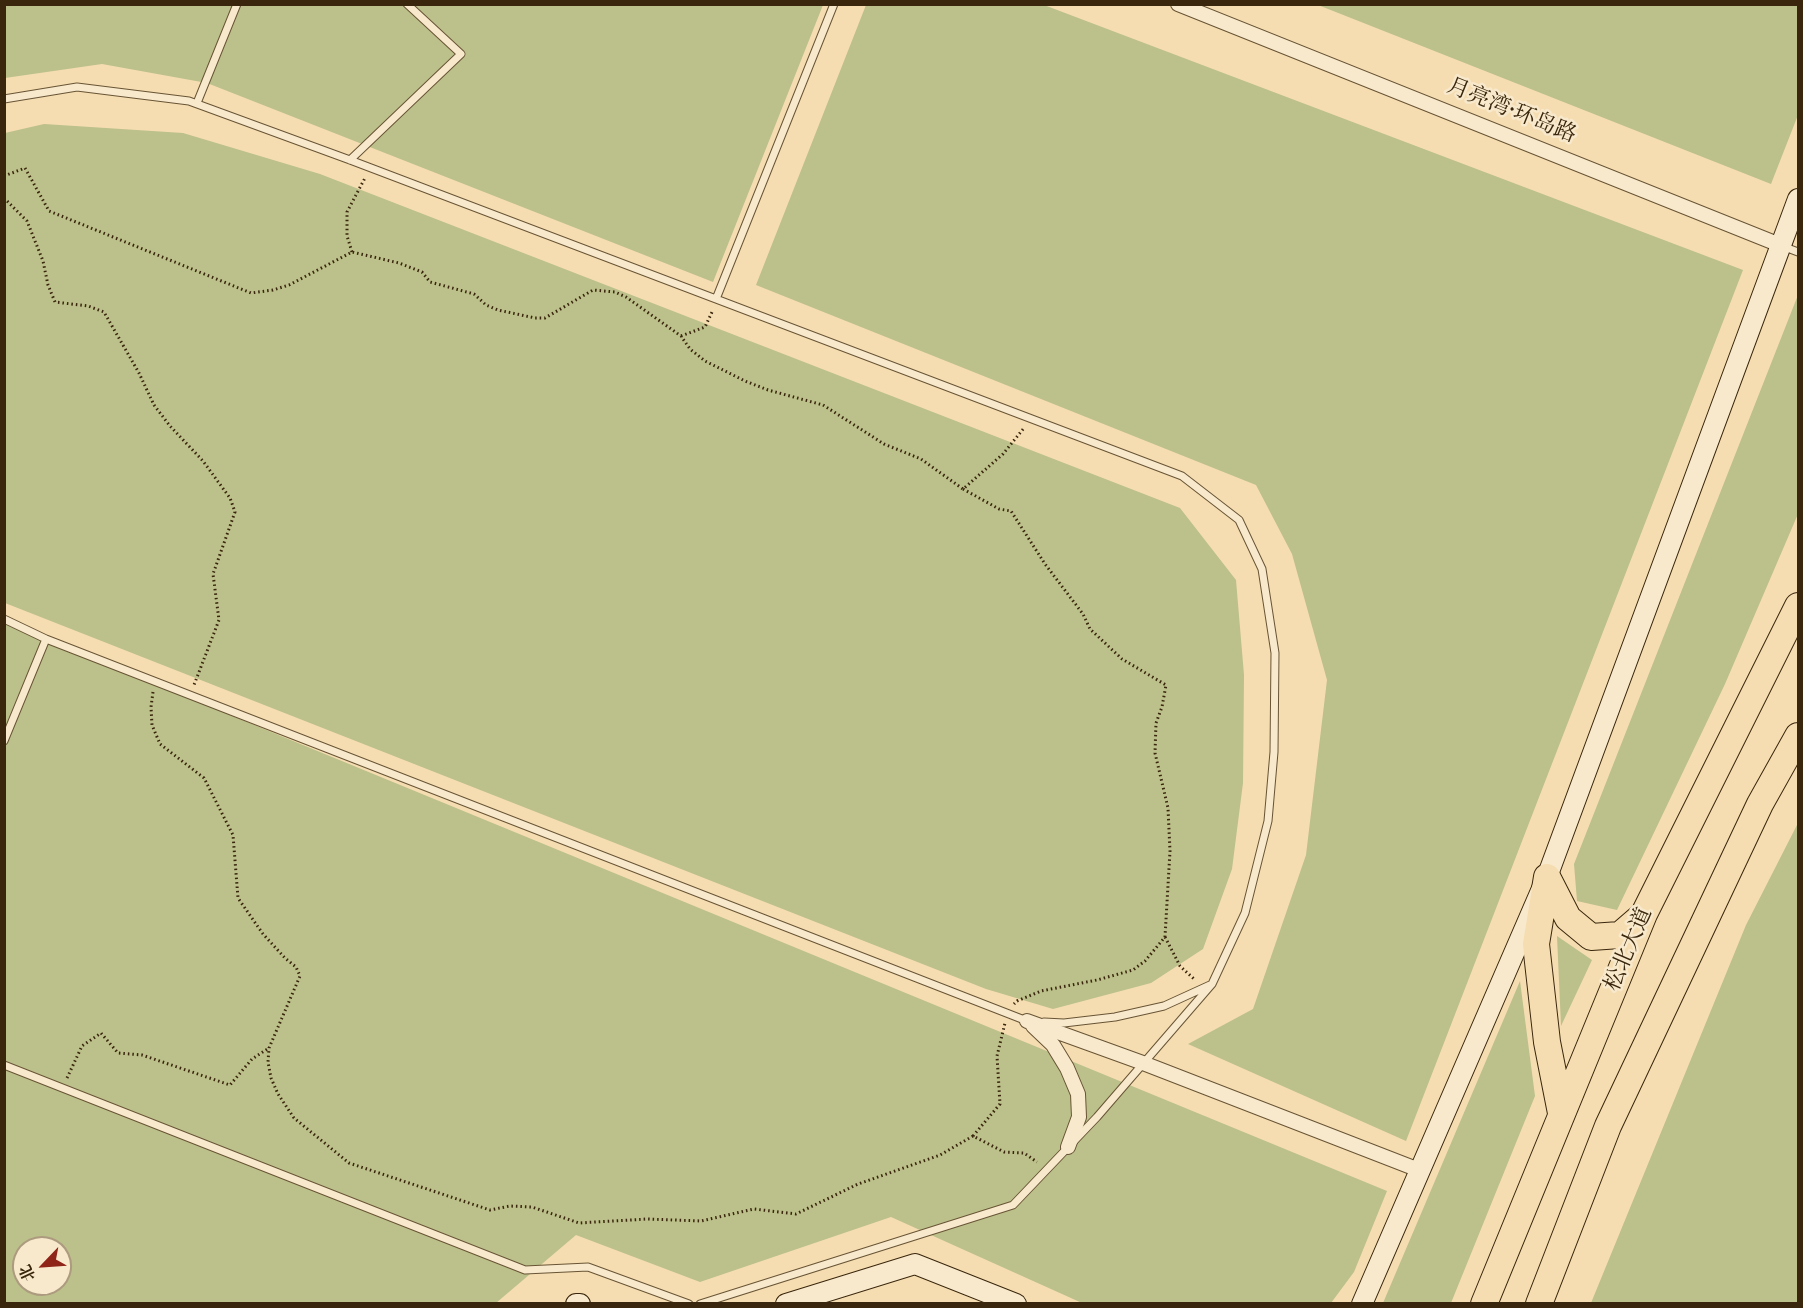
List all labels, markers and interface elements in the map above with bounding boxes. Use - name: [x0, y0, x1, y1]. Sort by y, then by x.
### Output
- street label: 月亮湾·环岛路: [1442, 74, 1580, 150]
- street label: 松北大道: [1601, 904, 1659, 996]
- north arrow: [12, 1236, 72, 1296]
- text: 北: [15, 1261, 40, 1284]

